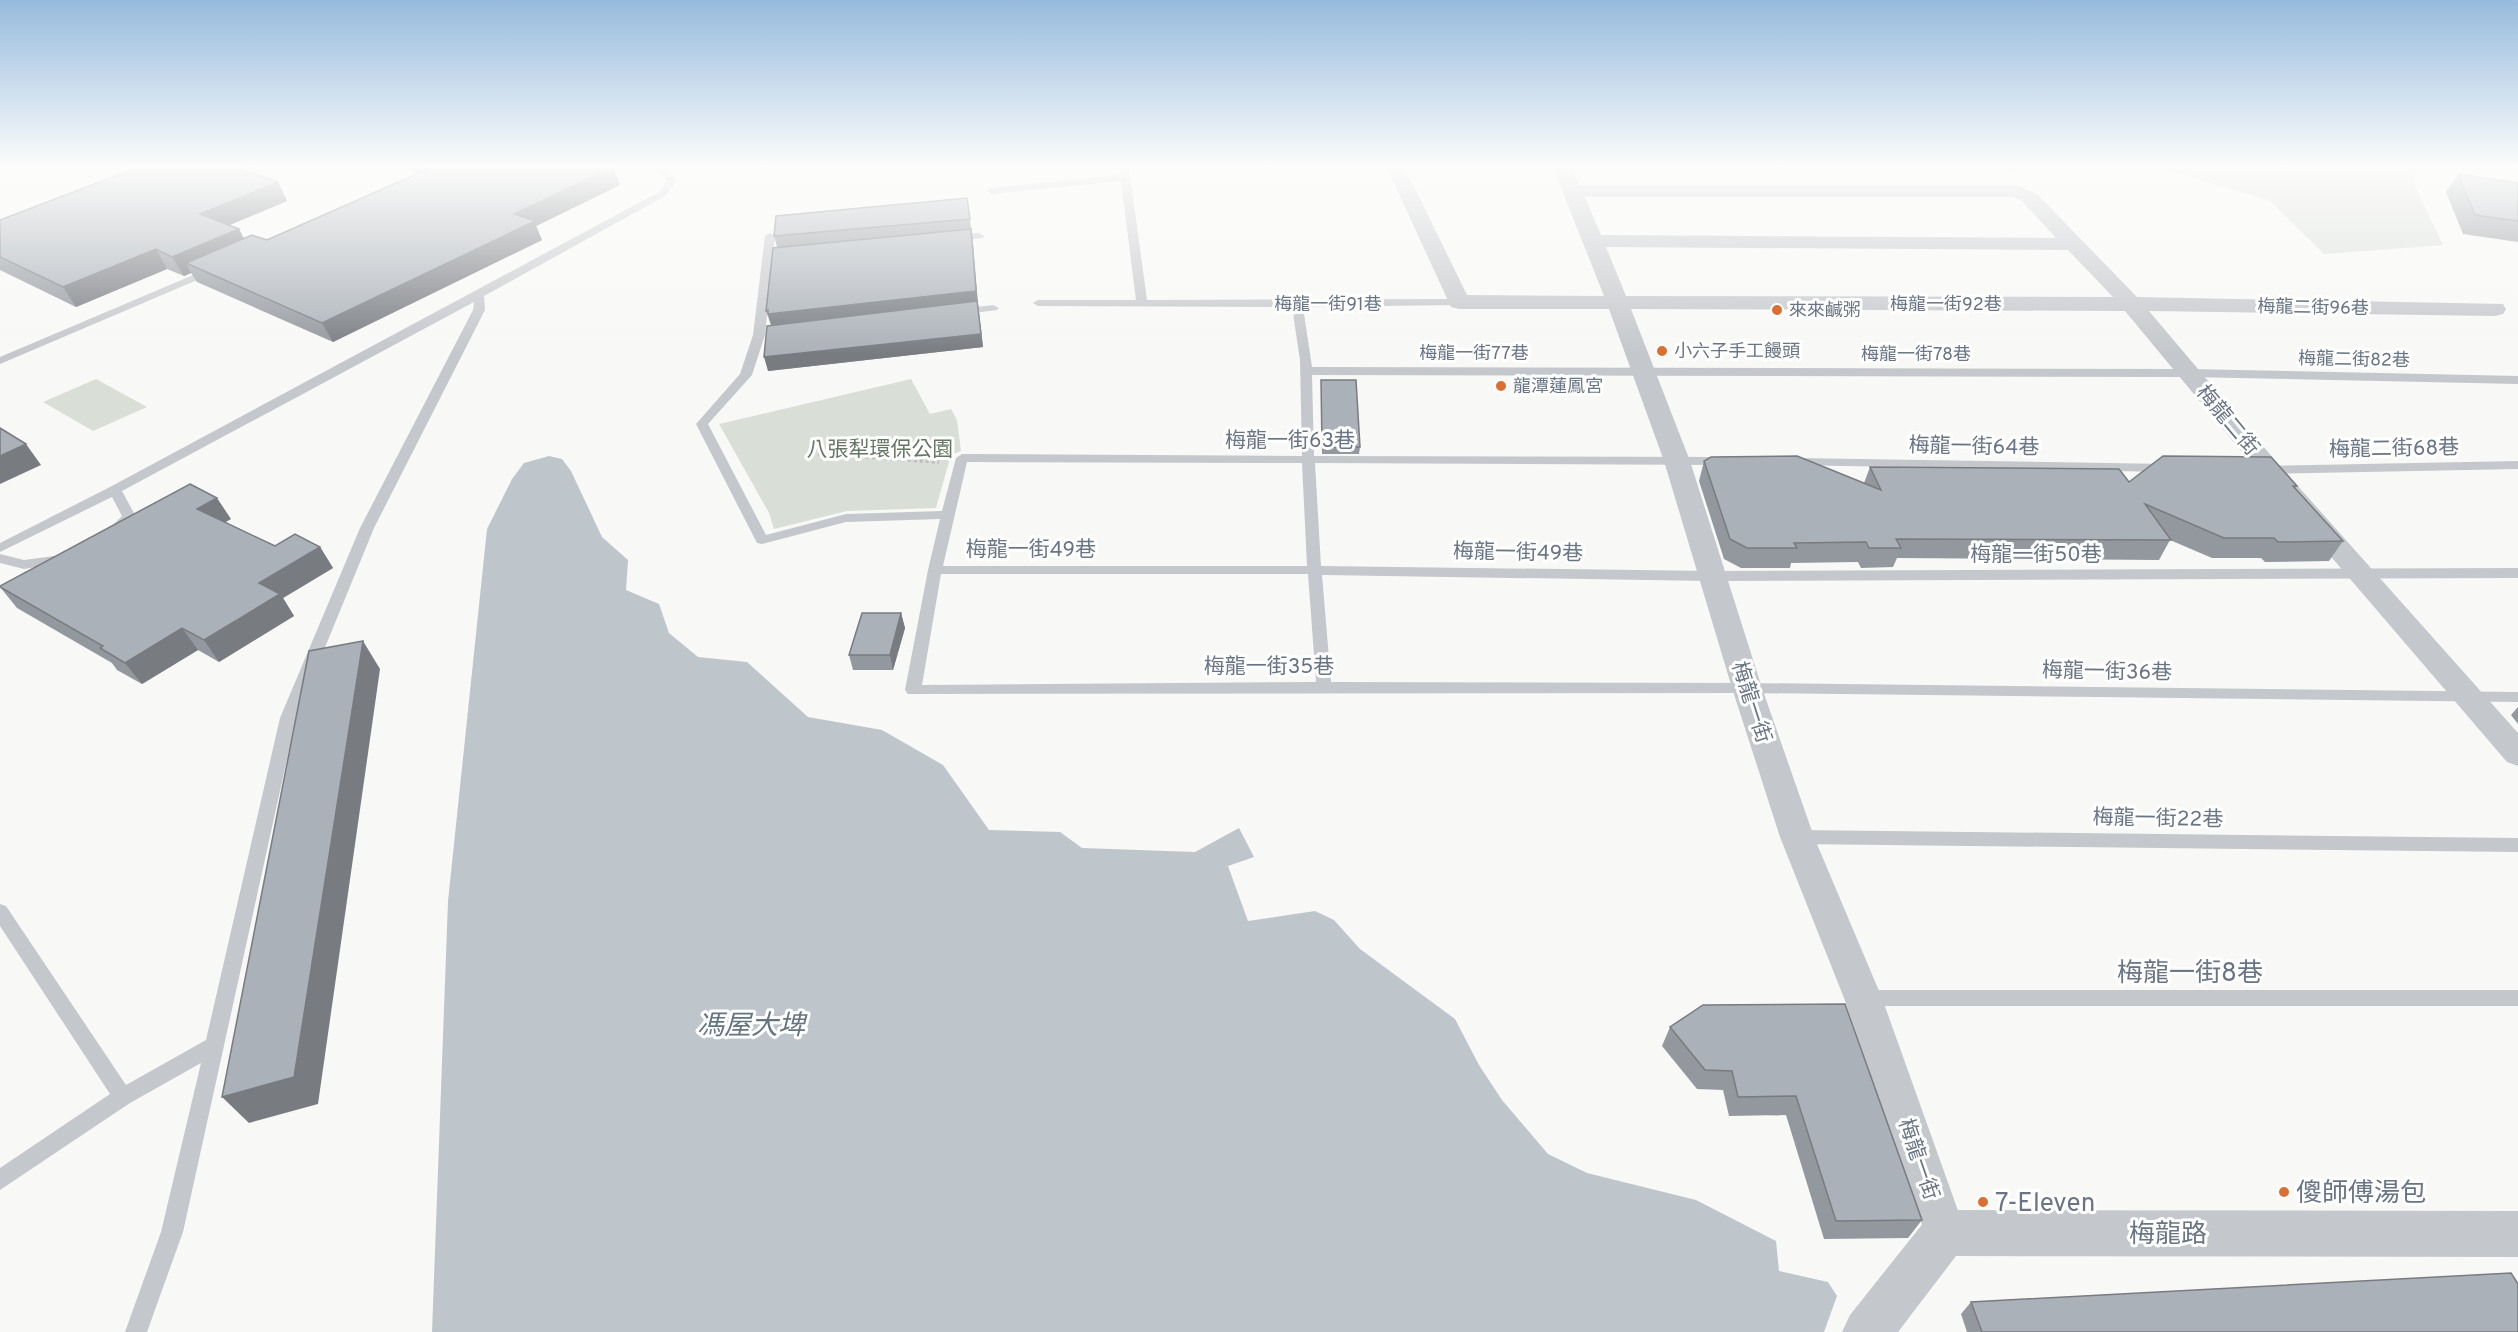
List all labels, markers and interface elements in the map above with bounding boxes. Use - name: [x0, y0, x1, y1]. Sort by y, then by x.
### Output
- street label: 梅龍一街91巷: [1274, 294, 1382, 317]
- street label: 梅龍一街92巷: [1890, 294, 2002, 317]
- street label: 梅龍二街96巷: [2257, 296, 2369, 321]
- place label: 來來鹹粥: [1789, 300, 1861, 323]
- marker: 來來鹹粥: [1770, 303, 1784, 317]
- place label: 小六子手工饅頭: [1674, 341, 1800, 364]
- street label: 梅龍一街77巷: [1419, 343, 1529, 366]
- marker: 小六子手工饅頭: [1655, 344, 1669, 358]
- street label: 梅龍一街78巷: [1861, 344, 1971, 367]
- street label: 梅龍二街82巷: [2298, 348, 2410, 373]
- place label: 龍潭蓮鳳宮: [1513, 376, 1603, 399]
- marker: 龍潭蓮鳳宮: [1494, 379, 1508, 393]
- street label: 梅龍二街: [2190, 380, 2264, 462]
- street label: 梅龍一街63巷: [1225, 428, 1355, 455]
- street label: 梅龍一街64巷: [1908, 433, 2039, 462]
- street label: 梅龍二街68巷: [2329, 435, 2459, 464]
- park label: 八張犁環保公園: [807, 437, 954, 464]
- street label: 梅龍一街49巷: [966, 537, 1096, 564]
- street label: 梅龍一街49巷: [1453, 539, 1583, 568]
- street label: 梅龍一街50巷: [1970, 542, 2102, 569]
- street label: 梅龍一街35巷: [1204, 654, 1334, 681]
- street label: 梅龍一街: [1725, 658, 1776, 747]
- street label: 梅龍一街36巷: [2042, 658, 2172, 687]
- street label: 梅龍一街22巷: [2092, 805, 2224, 834]
- street label: 梅龍一街8巷: [2117, 958, 2263, 991]
- water label: 馮屋大埤: [697, 1010, 808, 1044]
- street label: 梅龍一街: [1891, 1115, 1944, 1204]
- place label: 傻師傅湯包: [2296, 1178, 2426, 1211]
- marker: 傻師傅湯包: [2277, 1185, 2291, 1199]
- place label: 7-Eleven: [1995, 1188, 2095, 1221]
- marker: 7-Eleven: [1976, 1195, 1990, 1209]
- street label: 梅龍路: [2129, 1219, 2207, 1252]

